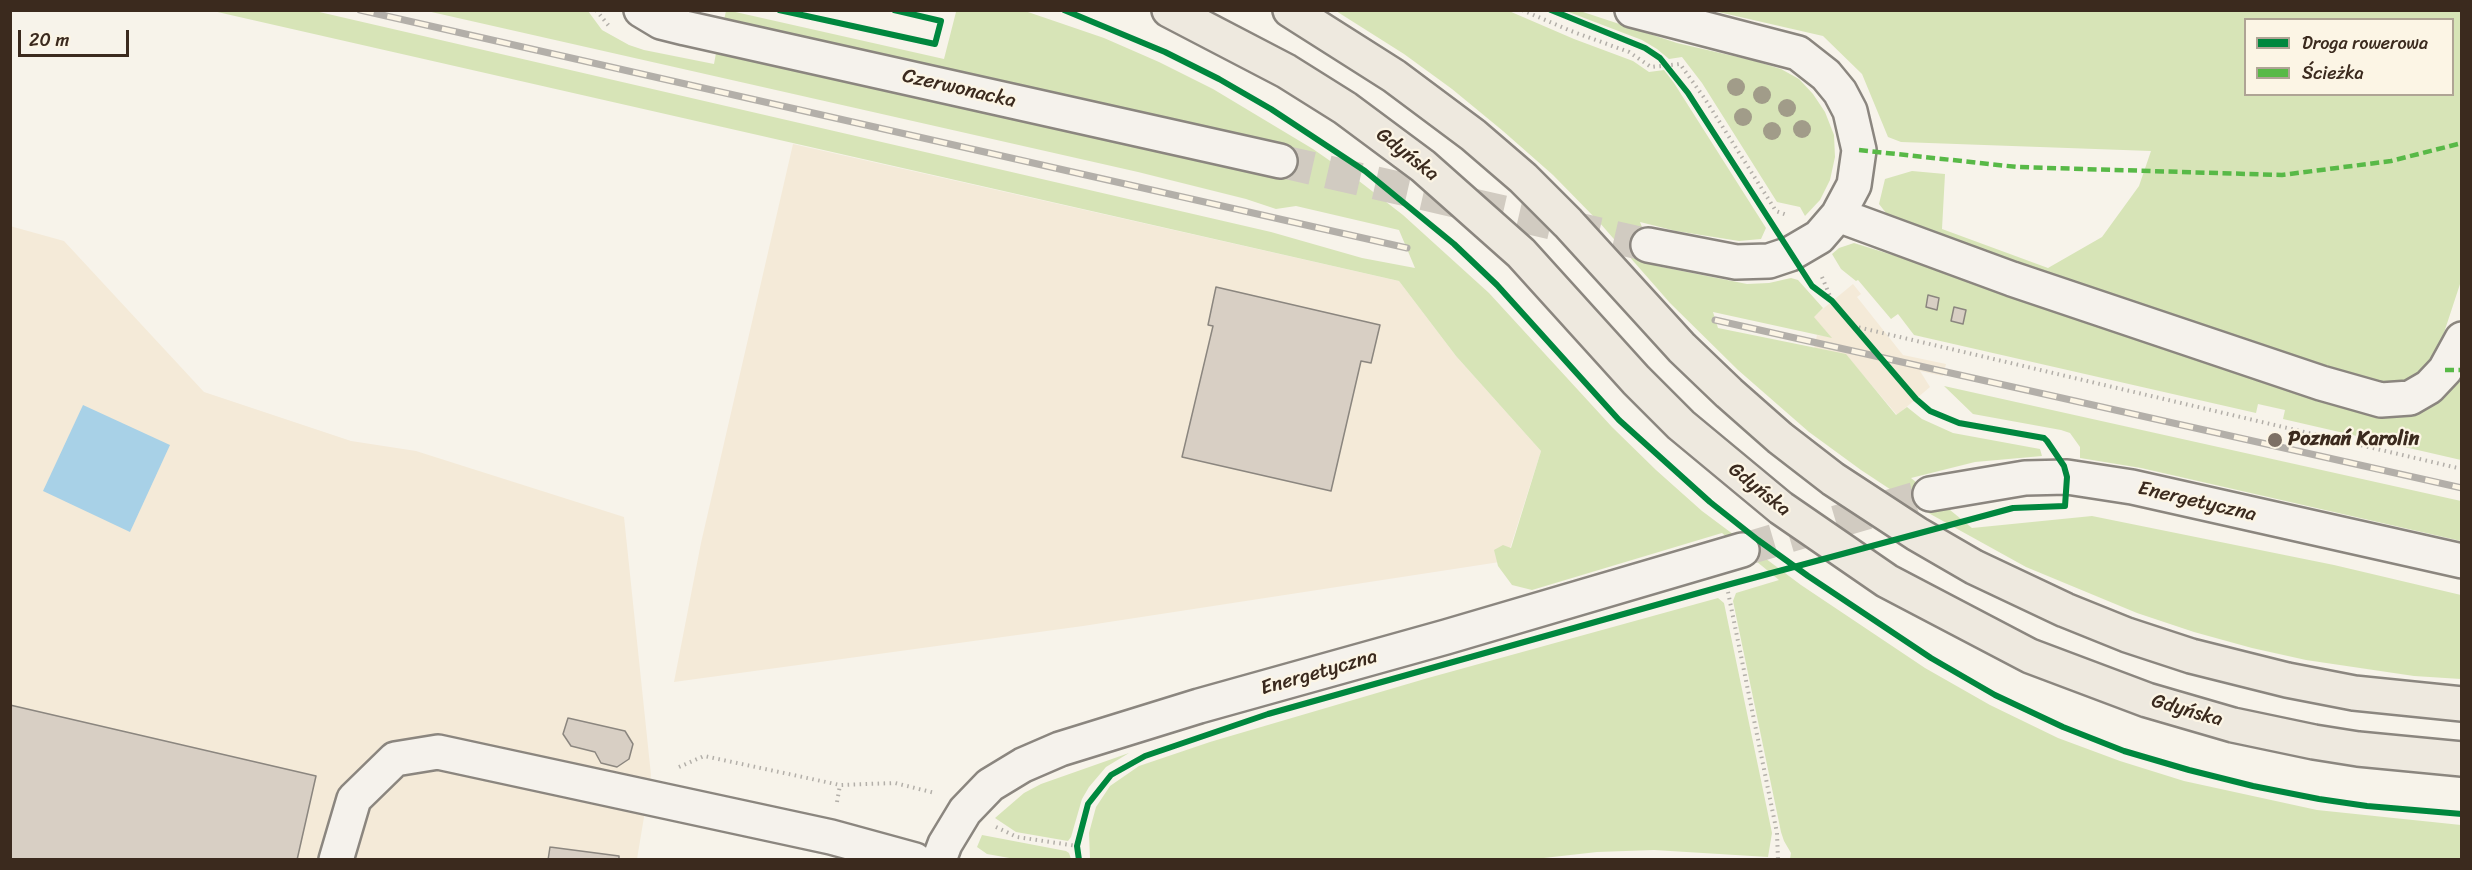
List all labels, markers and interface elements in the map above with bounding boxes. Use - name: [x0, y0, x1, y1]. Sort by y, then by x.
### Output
- scale bar: [21, 18, 132, 56]
- legend: [2244, 18, 2454, 96]
- text: 20 m: [29, 24, 69, 56]
- text: Droga rowerowa: [2302, 27, 2428, 59]
- text: Ścieżka: [2302, 57, 2364, 89]
- street label: Czerwonacka: [900, 64, 1018, 114]
- street label: Gdyńska: [1371, 123, 1443, 187]
- place label: Poznań Karolin: [2288, 428, 2419, 452]
- marker: Poznań Karolin: [2266, 431, 2284, 449]
- street label: Gdyńska: [1723, 458, 1795, 522]
- street label: Energetyczna: [2136, 477, 2258, 527]
- street label: Energetyczna: [1258, 645, 1380, 701]
- street label: Gdyńska: [2149, 689, 2225, 733]

